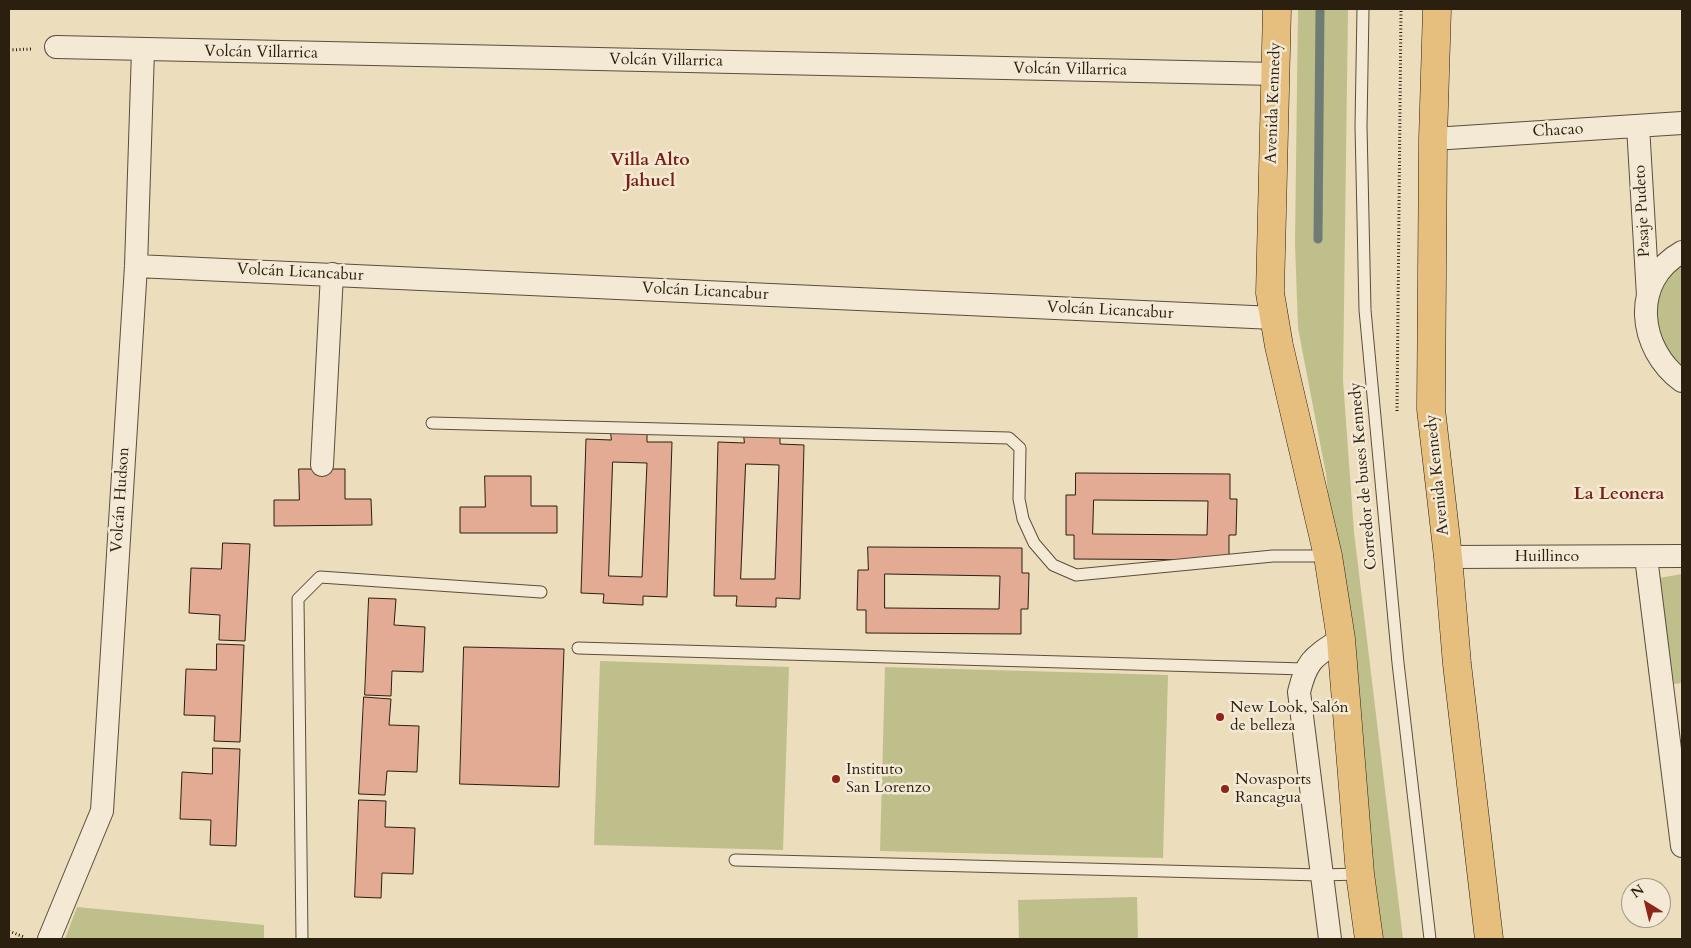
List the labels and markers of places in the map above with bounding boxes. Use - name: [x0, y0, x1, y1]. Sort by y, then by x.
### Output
- place label: New Look, Salón de belleza: [1230, 698, 1349, 736]
- marker: New Look, Salón de belleza: [1214, 711, 1226, 723]
- place label: Instituto San Lorenzo: [846, 760, 931, 798]
- place label: Novasports Rancagua: [1235, 770, 1311, 808]
- marker: Instituto San Lorenzo: [830, 773, 842, 785]
- marker: Novasports Rancagua: [1219, 783, 1231, 795]

